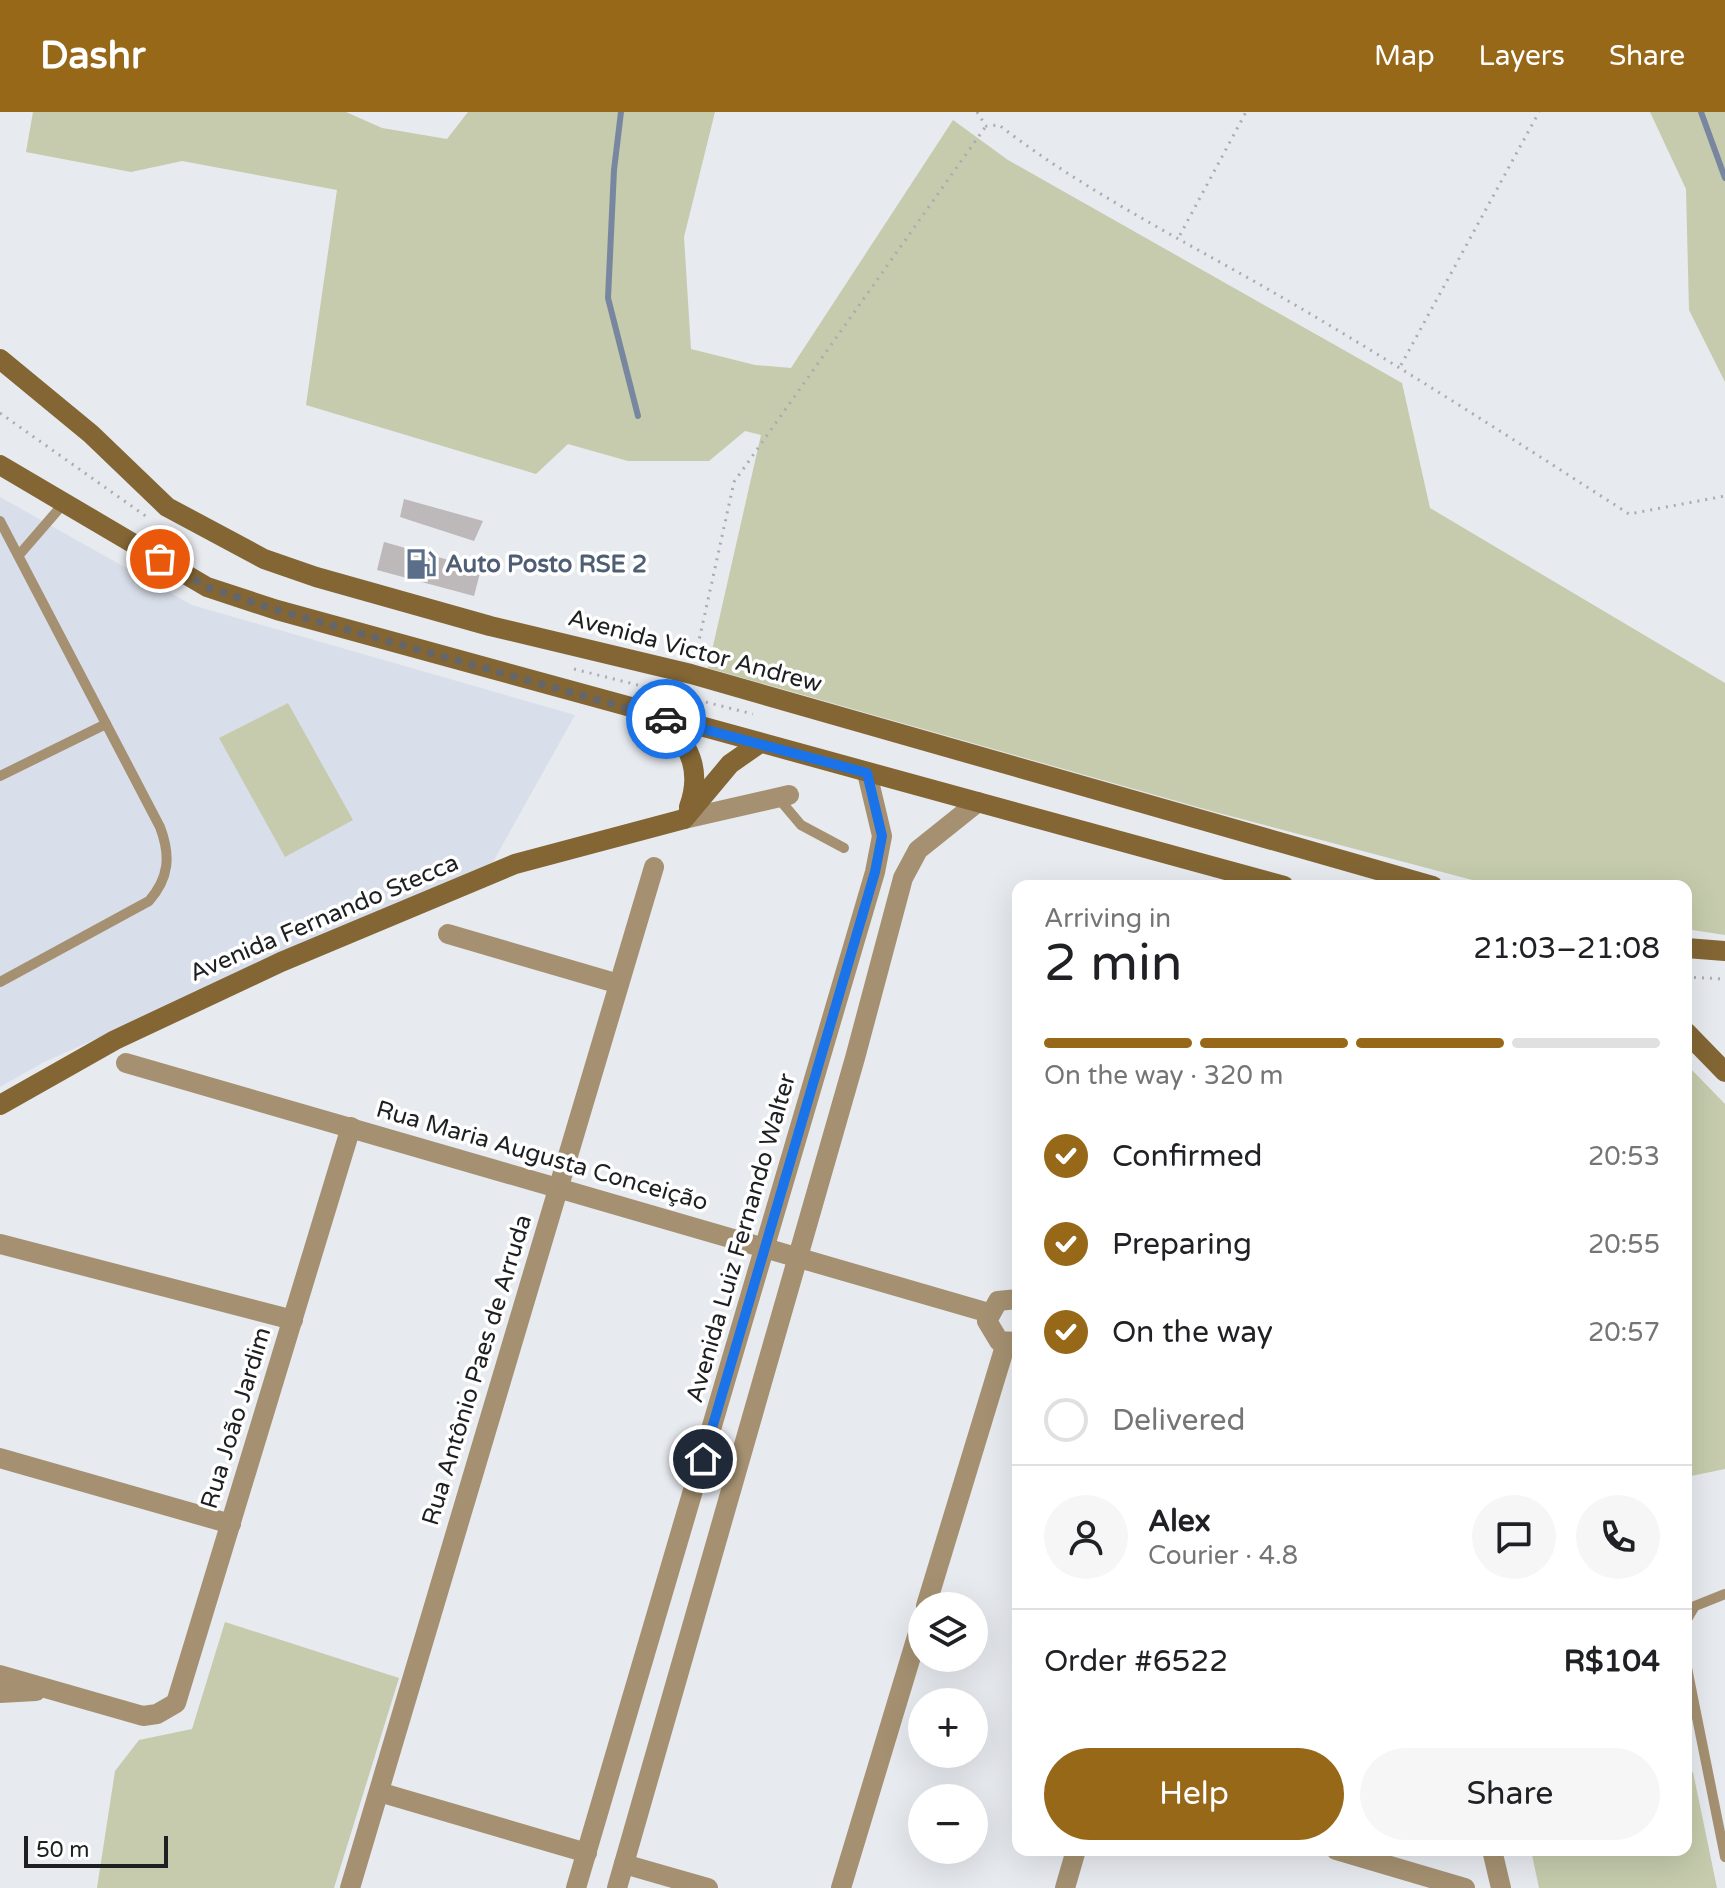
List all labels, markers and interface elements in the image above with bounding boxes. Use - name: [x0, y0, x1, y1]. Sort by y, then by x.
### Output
- text: Dashr: [40, 33, 145, 79]
- text: Map: [1374, 39, 1435, 73]
- text: Layers: [1479, 39, 1565, 73]
- text: Share: [1609, 39, 1685, 73]
- pin: [126, 525, 194, 593]
- icon: bag: [138, 537, 182, 581]
- fuel station icon: Auto Posto RSE 2: [404, 547, 438, 581]
- place label: Auto Posto RSE 2: [445, 550, 647, 579]
- street label: Avenida Victor Andrew: [565, 603, 825, 699]
- courier: [626, 679, 706, 759]
- icon: car: [644, 697, 688, 741]
- street label: Avenida Fernando Stecca: [185, 848, 463, 988]
- text: Arriving in: [1044, 903, 1171, 934]
- text: 21:03–21:08: [1473, 930, 1660, 967]
- text: 2 min: [1044, 932, 1183, 995]
- text: On the way · 320 m: [1044, 1060, 1283, 1091]
- street label: Avenida Luiz Fernando Walter: [680, 1069, 802, 1406]
- street label: Rua Maria Augusta Conceição: [373, 1095, 711, 1217]
- icon: check: [1044, 1134, 1088, 1178]
- text: Confirmed: [1112, 1138, 1263, 1175]
- text: 20:53: [1588, 1141, 1660, 1172]
- street label: Rua Antônio Paes de Arruda: [416, 1211, 538, 1529]
- icon: check: [1044, 1222, 1088, 1266]
- text: Preparing: [1112, 1226, 1252, 1263]
- text: 20:55: [1588, 1229, 1660, 1260]
- icon: check: [1044, 1310, 1088, 1354]
- text: On the way: [1112, 1314, 1273, 1351]
- text: 20:57: [1588, 1317, 1660, 1348]
- street label: Rua João Jardim: [195, 1324, 277, 1512]
- text: Delivered: [1112, 1402, 1246, 1439]
- pin: [669, 1425, 737, 1493]
- icon: home: [681, 1437, 725, 1481]
- button: person: [1044, 1495, 1128, 1579]
- button: chat: [1472, 1495, 1556, 1579]
- button: phone: [1576, 1495, 1660, 1579]
- text: Alex: [1148, 1503, 1211, 1540]
- text: Courier · 4.8: [1148, 1540, 1298, 1571]
- map controls: [908, 1592, 988, 1864]
- button: layers: [908, 1592, 988, 1672]
- text: Order #6522: [1044, 1643, 1228, 1680]
- text: R$104: [1564, 1643, 1660, 1680]
- button: +: [908, 1688, 988, 1768]
- button: Help: [1044, 1748, 1344, 1840]
- button: Share: [1360, 1748, 1660, 1840]
- button: −: [908, 1784, 988, 1864]
- scale bar: [24, 1832, 168, 1868]
- text: 50 m: [36, 1837, 90, 1863]

